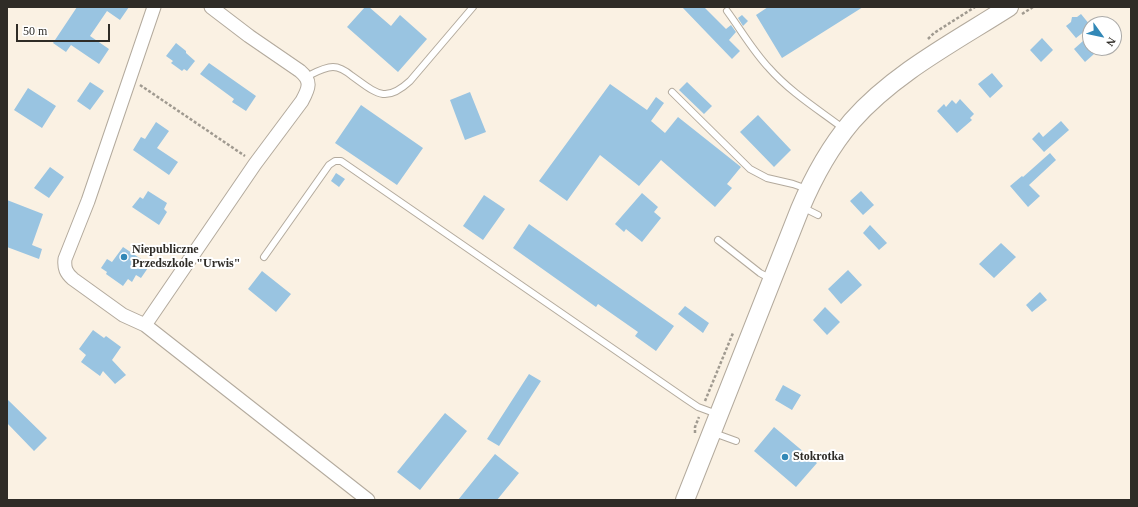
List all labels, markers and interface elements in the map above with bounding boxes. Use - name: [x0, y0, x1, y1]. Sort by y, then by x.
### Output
- scale bar: [18, 16, 112, 42]
- north arrow: [1082, 16, 1122, 56]
- text: 50 m: [23, 24, 47, 38]
- text: N: [1104, 35, 1118, 49]
- place label: Niepubliczne Przedszkole "Urwis": [132, 243, 240, 271]
- marker: Niepubliczne Przedszkole "Urwis": [119, 252, 129, 262]
- place label: Stokrotka: [793, 450, 844, 464]
- marker: Stokrotka: [780, 452, 790, 462]

